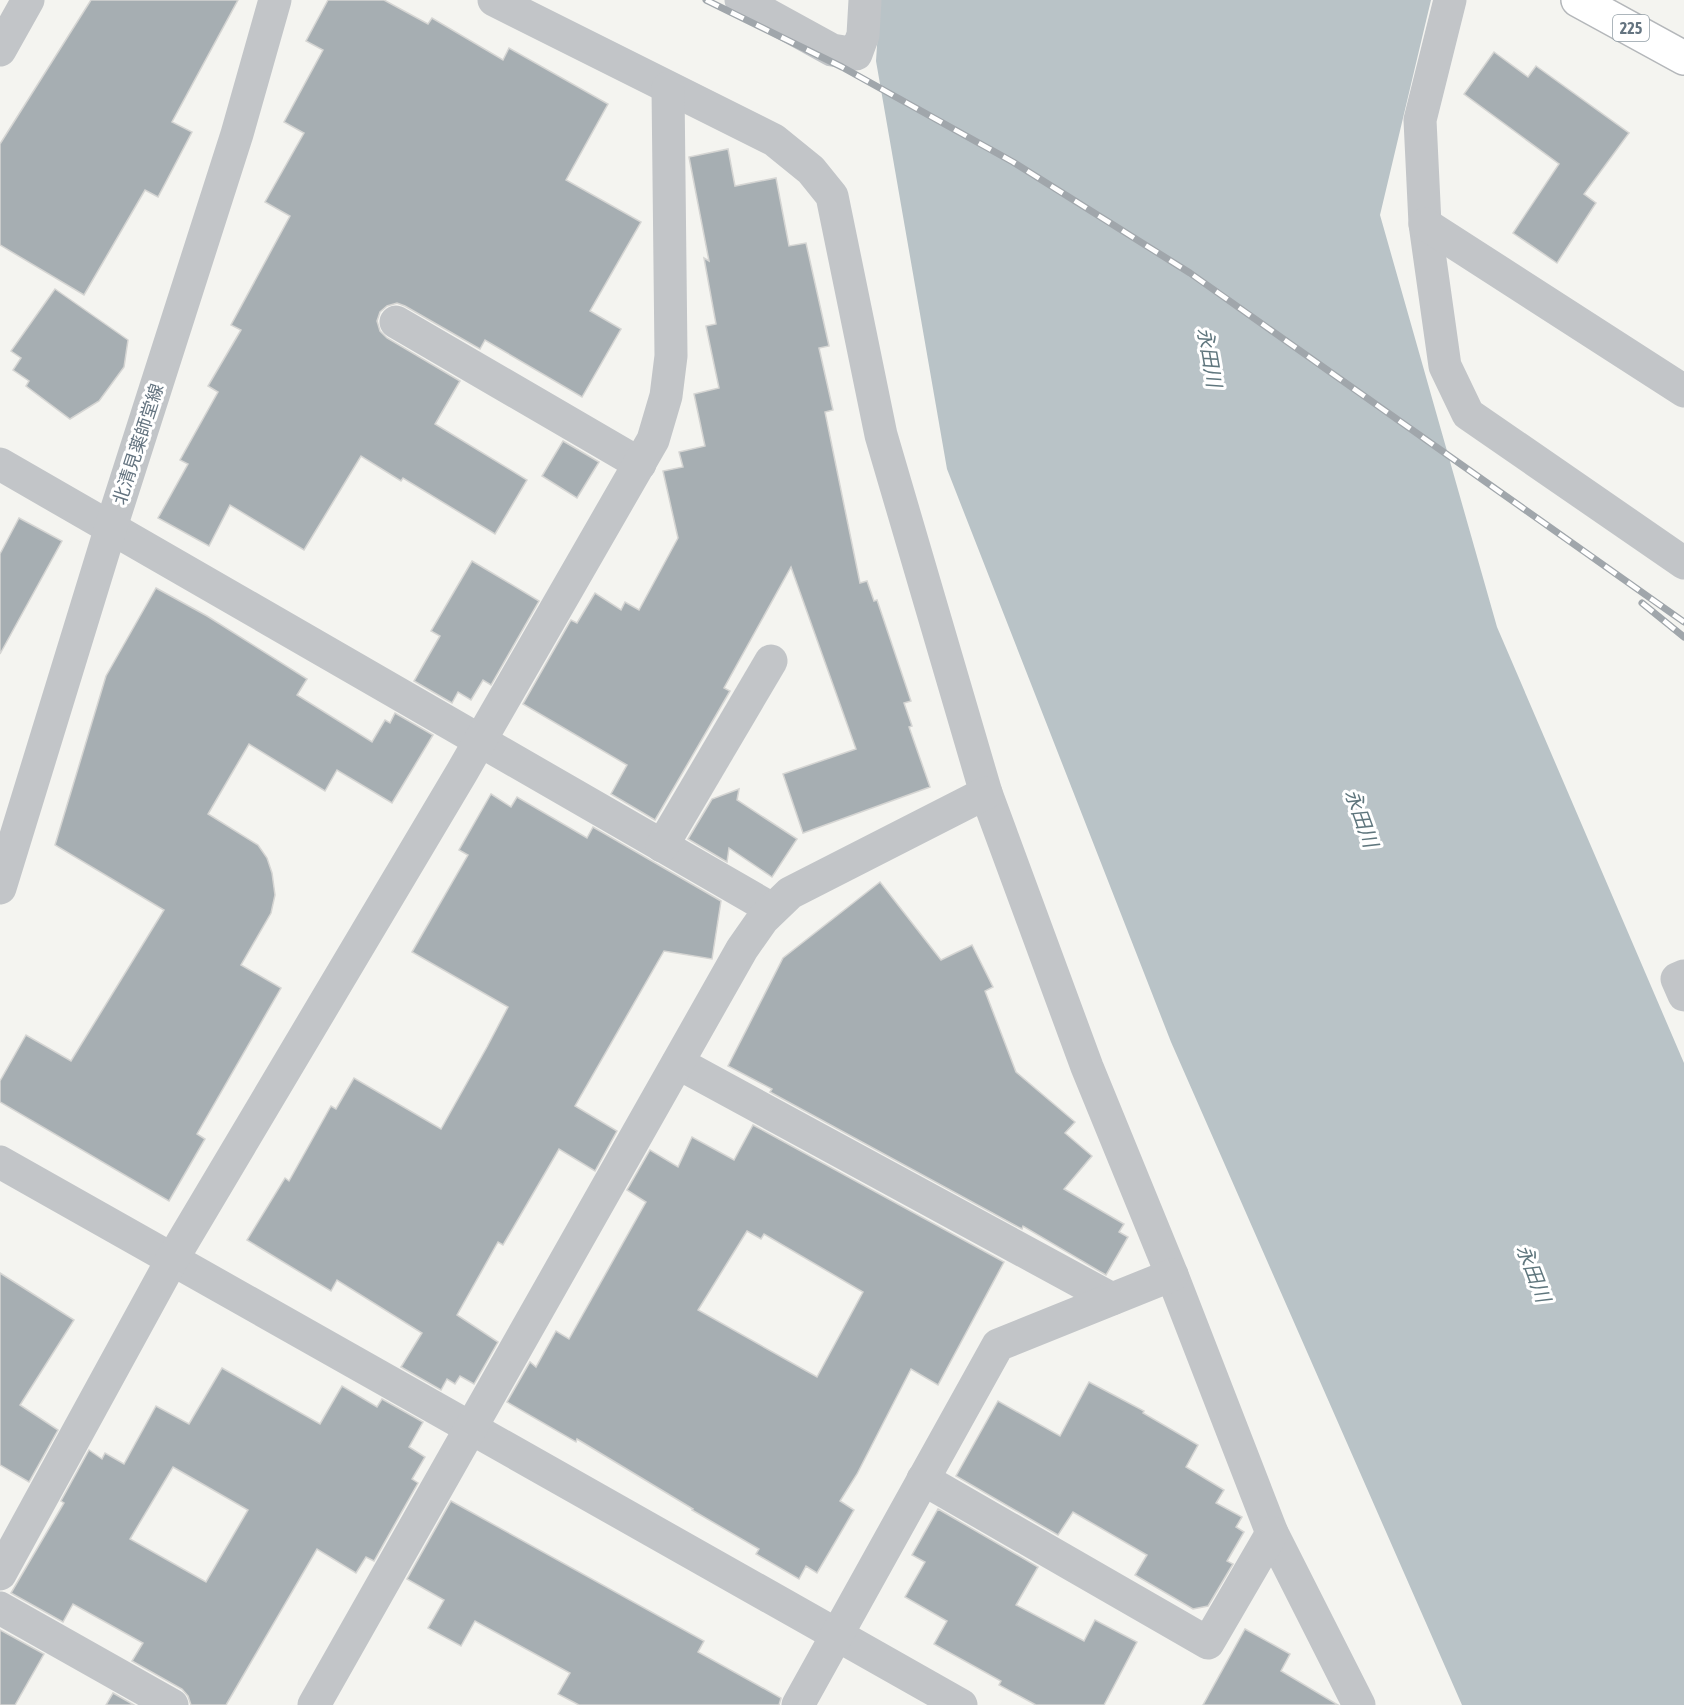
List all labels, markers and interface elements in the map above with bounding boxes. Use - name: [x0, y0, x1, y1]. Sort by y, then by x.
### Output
- road number: 225: [1613, 15, 1649, 41]
- water label: 永田川: [1193, 325, 1227, 391]
- street label: 北清見薬師堂線: [109, 381, 167, 507]
- water label: 永田川: [1341, 786, 1384, 852]
- water label: 永田川: [1513, 1241, 1556, 1307]

